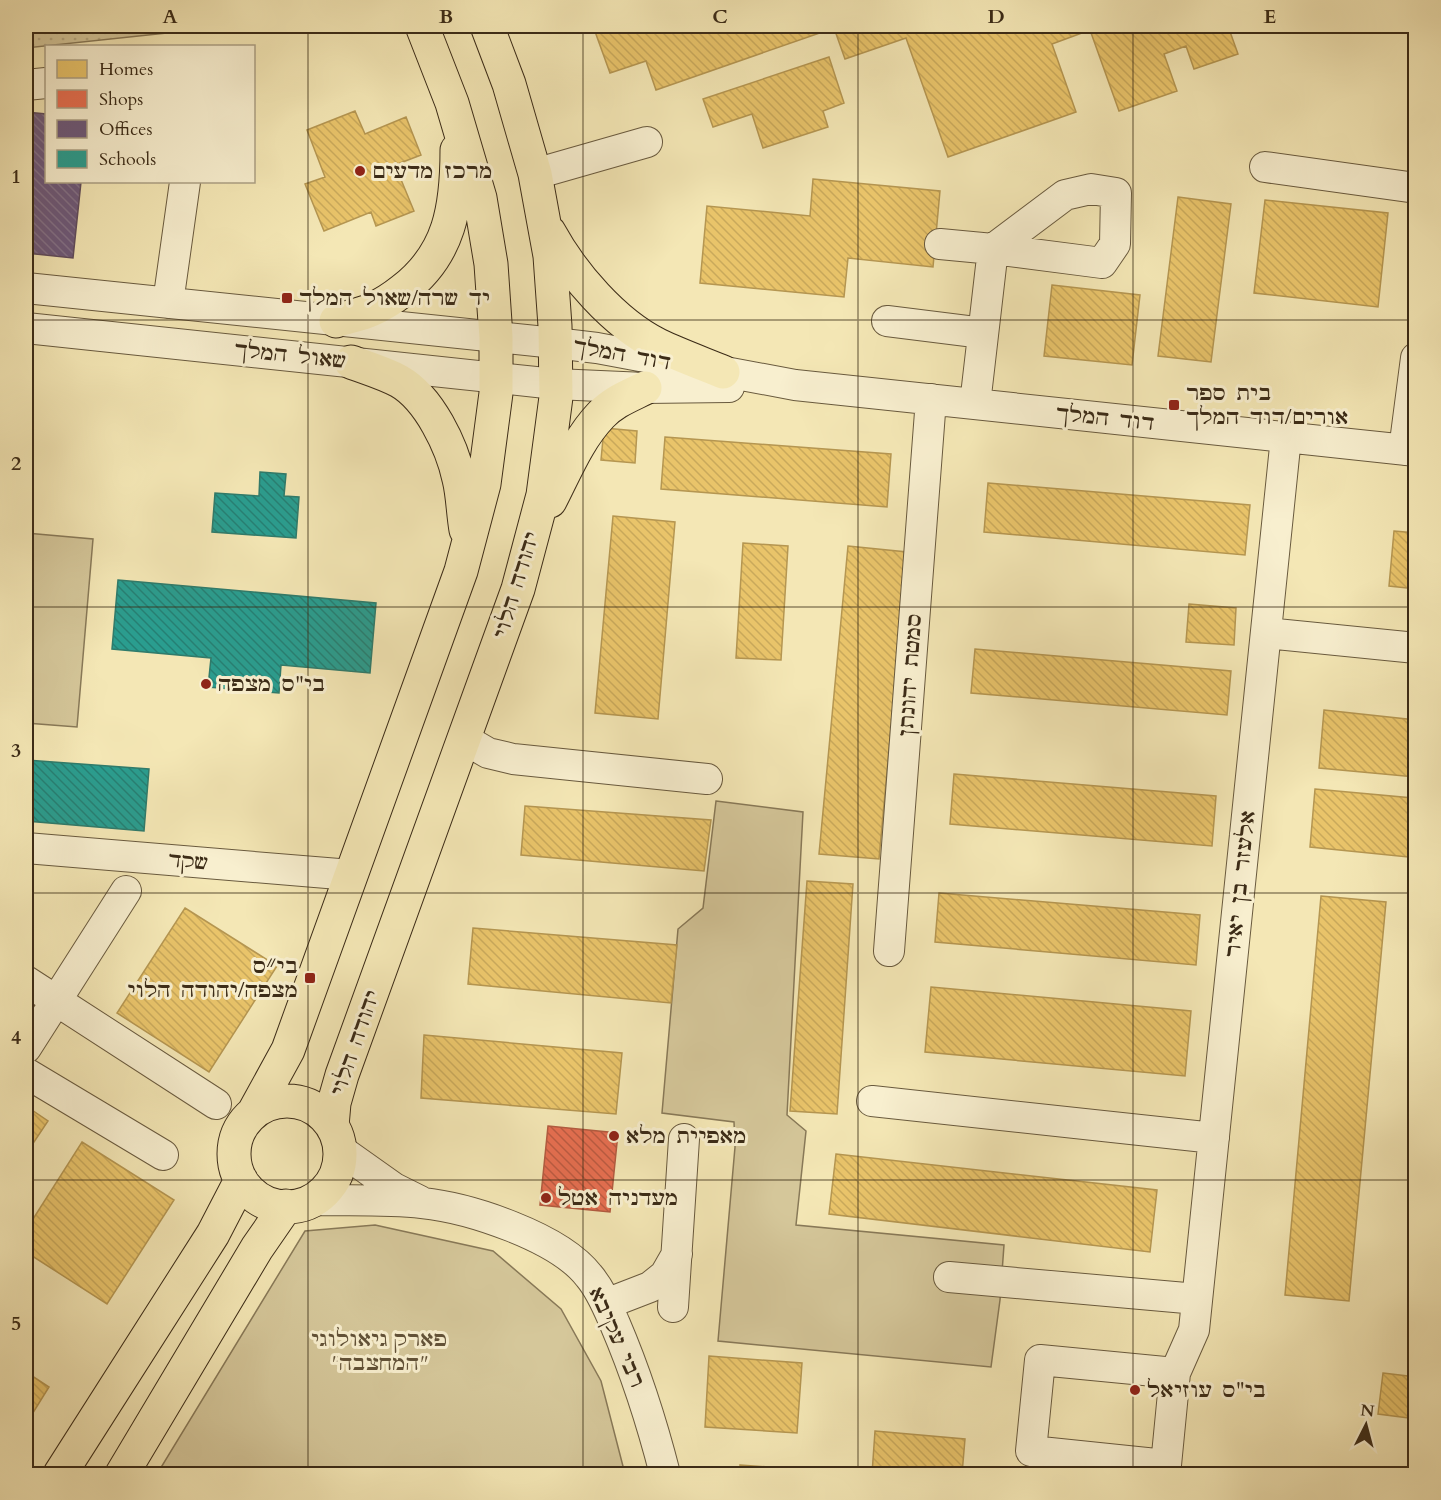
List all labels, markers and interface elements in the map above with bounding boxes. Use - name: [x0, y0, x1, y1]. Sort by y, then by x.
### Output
- text: A: [162, 3, 178, 30]
- text: B: [439, 3, 453, 30]
- text: C: [712, 3, 728, 30]
- text: D: [987, 3, 1005, 30]
- text: E: [1264, 3, 1276, 30]
- legend: [45, 45, 255, 183]
- text: Homes: [99, 57, 153, 82]
- text: Shops: [99, 87, 143, 112]
- text: Offices: [99, 117, 153, 142]
- text: Schools: [99, 147, 156, 172]
- place label: מרכז מדעים: [372, 157, 493, 186]
- text: 1: [11, 163, 21, 190]
- marker: מרכז מדעים: [353, 164, 367, 178]
- place label: יד שרה/שאול המלך: [299, 284, 490, 313]
- marker: יד שרה/שאול המלך: [280, 291, 294, 305]
- street label: דוד המלך: [571, 332, 673, 377]
- street label: שאול המלך: [233, 335, 347, 376]
- place label: בית ספר אורים/דוד המלך: [1186, 379, 1348, 432]
- marker: בית ספר אורים/דוד המלך: [1167, 398, 1181, 412]
- street label: דוד המלך: [1054, 399, 1156, 438]
- text: 2: [11, 450, 21, 477]
- street label: יהודה הלוי: [486, 528, 547, 642]
- street label: סמטת יהונתן: [892, 612, 929, 738]
- place label: בי"ס מצפה: [218, 670, 325, 699]
- marker: בי"ס מצפה: [199, 677, 213, 691]
- text: 3: [11, 737, 21, 764]
- street label: אלעזר בן יאיר: [1218, 809, 1263, 959]
- street label: שקד: [167, 845, 209, 878]
- place label: בי״ס מצפה/יהודה הלוי: [127, 952, 298, 1005]
- marker: בי״ס מצפה/יהודה הלוי: [303, 971, 317, 985]
- street label: יהודה הלוי: [324, 986, 387, 1100]
- text: 4: [11, 1024, 21, 1051]
- place label: מאפיית מלא: [626, 1122, 747, 1151]
- marker: מאפיית מלא: [607, 1129, 621, 1143]
- place label: מעדניה אטל: [558, 1184, 678, 1213]
- marker: מעדניה אטל: [539, 1191, 553, 1205]
- street label: רבי עקיבא: [581, 1282, 652, 1392]
- text: 5: [11, 1310, 21, 1337]
- park label: פארק גיאולוגי "המחצבה": [311, 1325, 447, 1378]
- place label: בי"ס עוזיאל: [1147, 1376, 1266, 1405]
- marker: בי"ס עוזיאל: [1128, 1383, 1142, 1397]
- north arrow: [1336, 1395, 1396, 1455]
- text: N: [1359, 1399, 1376, 1423]

